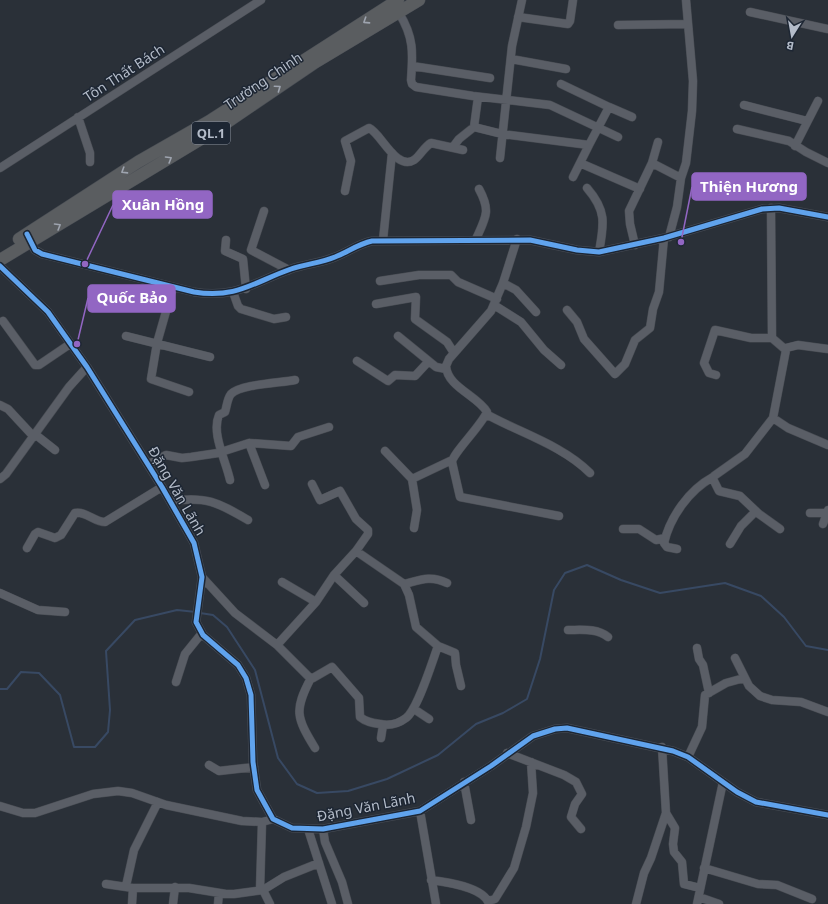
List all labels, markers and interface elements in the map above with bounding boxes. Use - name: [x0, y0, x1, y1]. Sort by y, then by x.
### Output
- one-way arrow: [363, 16, 370, 24]
- north arrow: [772, 16, 812, 56]
- text: B: [785, 38, 795, 54]
- street label: Tôn Thất Bách: [80, 39, 168, 106]
- street label: Trường Chinh: [220, 47, 305, 114]
- one-way arrow: [274, 85, 281, 93]
- road number: QL.1: [192, 122, 230, 144]
- one-way arrow: [165, 156, 172, 163]
- one-way arrow: [121, 166, 128, 173]
- callout: Thiện Hương: [692, 173, 806, 200]
- text: Thiện Hương: [700, 176, 798, 196]
- callout: Xuân Hồng: [113, 191, 212, 218]
- text: Xuân Hồng: [122, 194, 204, 214]
- one-way arrow: [54, 223, 61, 230]
- callout: Quốc Bảo: [88, 285, 175, 312]
- text: Quốc Bảo: [97, 287, 167, 307]
- street label: Đặng Văn Lãnh: [144, 443, 211, 539]
- street label: Đặng Văn Lãnh: [315, 788, 417, 825]

